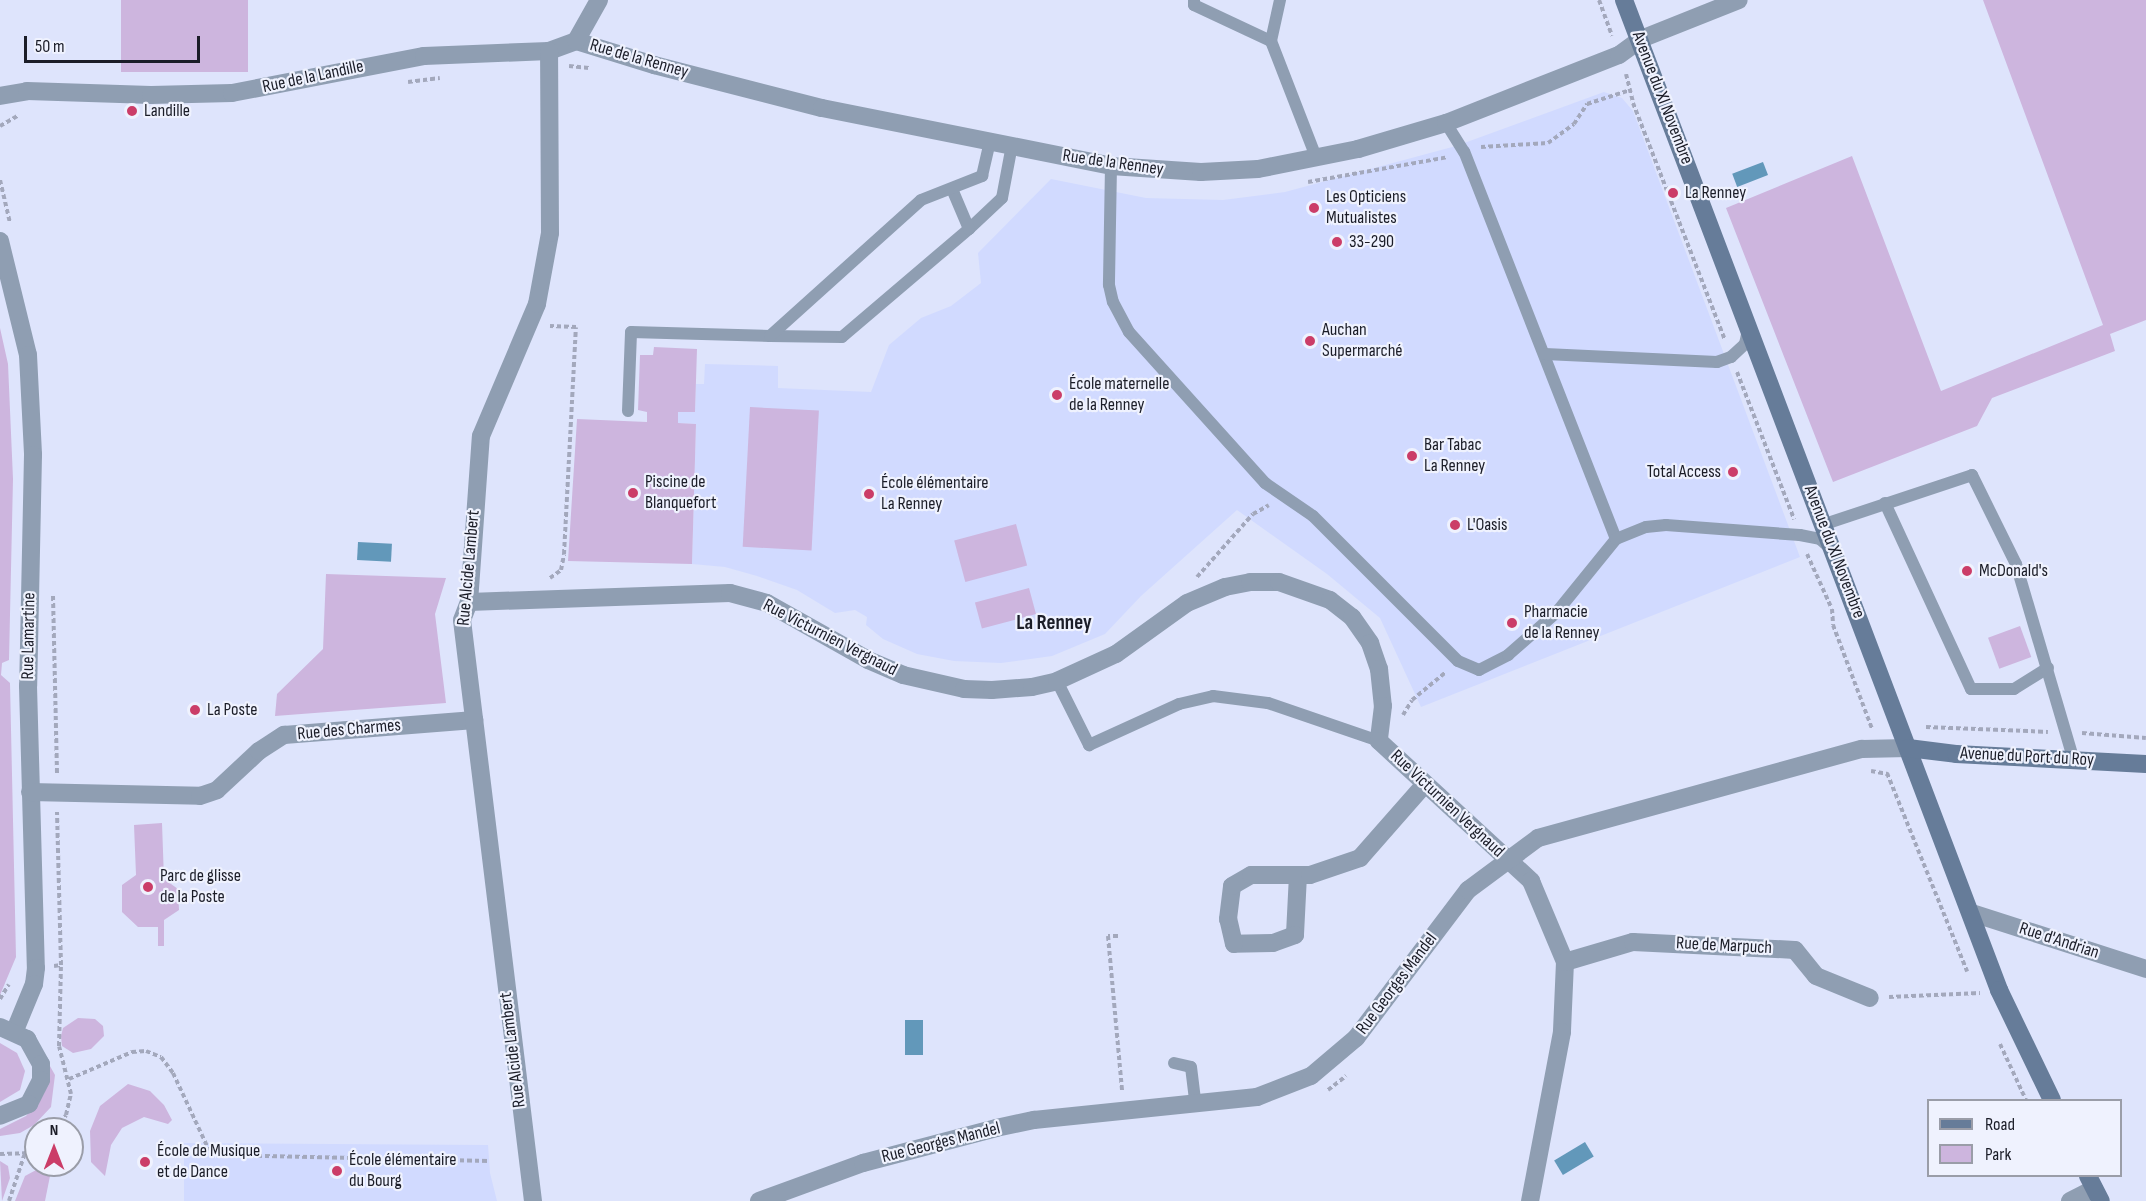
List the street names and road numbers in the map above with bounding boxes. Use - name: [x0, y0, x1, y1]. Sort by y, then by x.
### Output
- street label: Avenue du XI Novembre: [1627, 29, 1697, 167]
- street label: Rue de la Renney: [587, 35, 691, 83]
- street label: Rue de la Landille: [260, 56, 366, 98]
- street label: Rue de la Renney: [1061, 145, 1165, 181]
- street label: Avenue du XI Novembre: [1799, 483, 1869, 621]
- street label: Rue Alcide Lambert: [453, 509, 485, 627]
- street label: Rue Lamartine: [17, 592, 41, 680]
- street label: Rue Victurnien Vergnaud: [759, 595, 901, 681]
- street label: Rue des Charmes: [296, 715, 402, 745]
- street label: Avenue du Port du Roy: [1960, 743, 2094, 771]
- street label: Rue Victurnien Vergnaud: [1386, 746, 1508, 862]
- street label: Rue d'Andrian: [2016, 918, 2102, 964]
- street label: Rue Georges Mandel: [1352, 929, 1442, 1039]
- street label: Rue de Marpuch: [1675, 933, 1773, 959]
- street label: Rue Alcide Lambert: [495, 991, 531, 1109]
- street label: Rue Georges Mandel: [879, 1118, 1003, 1168]

